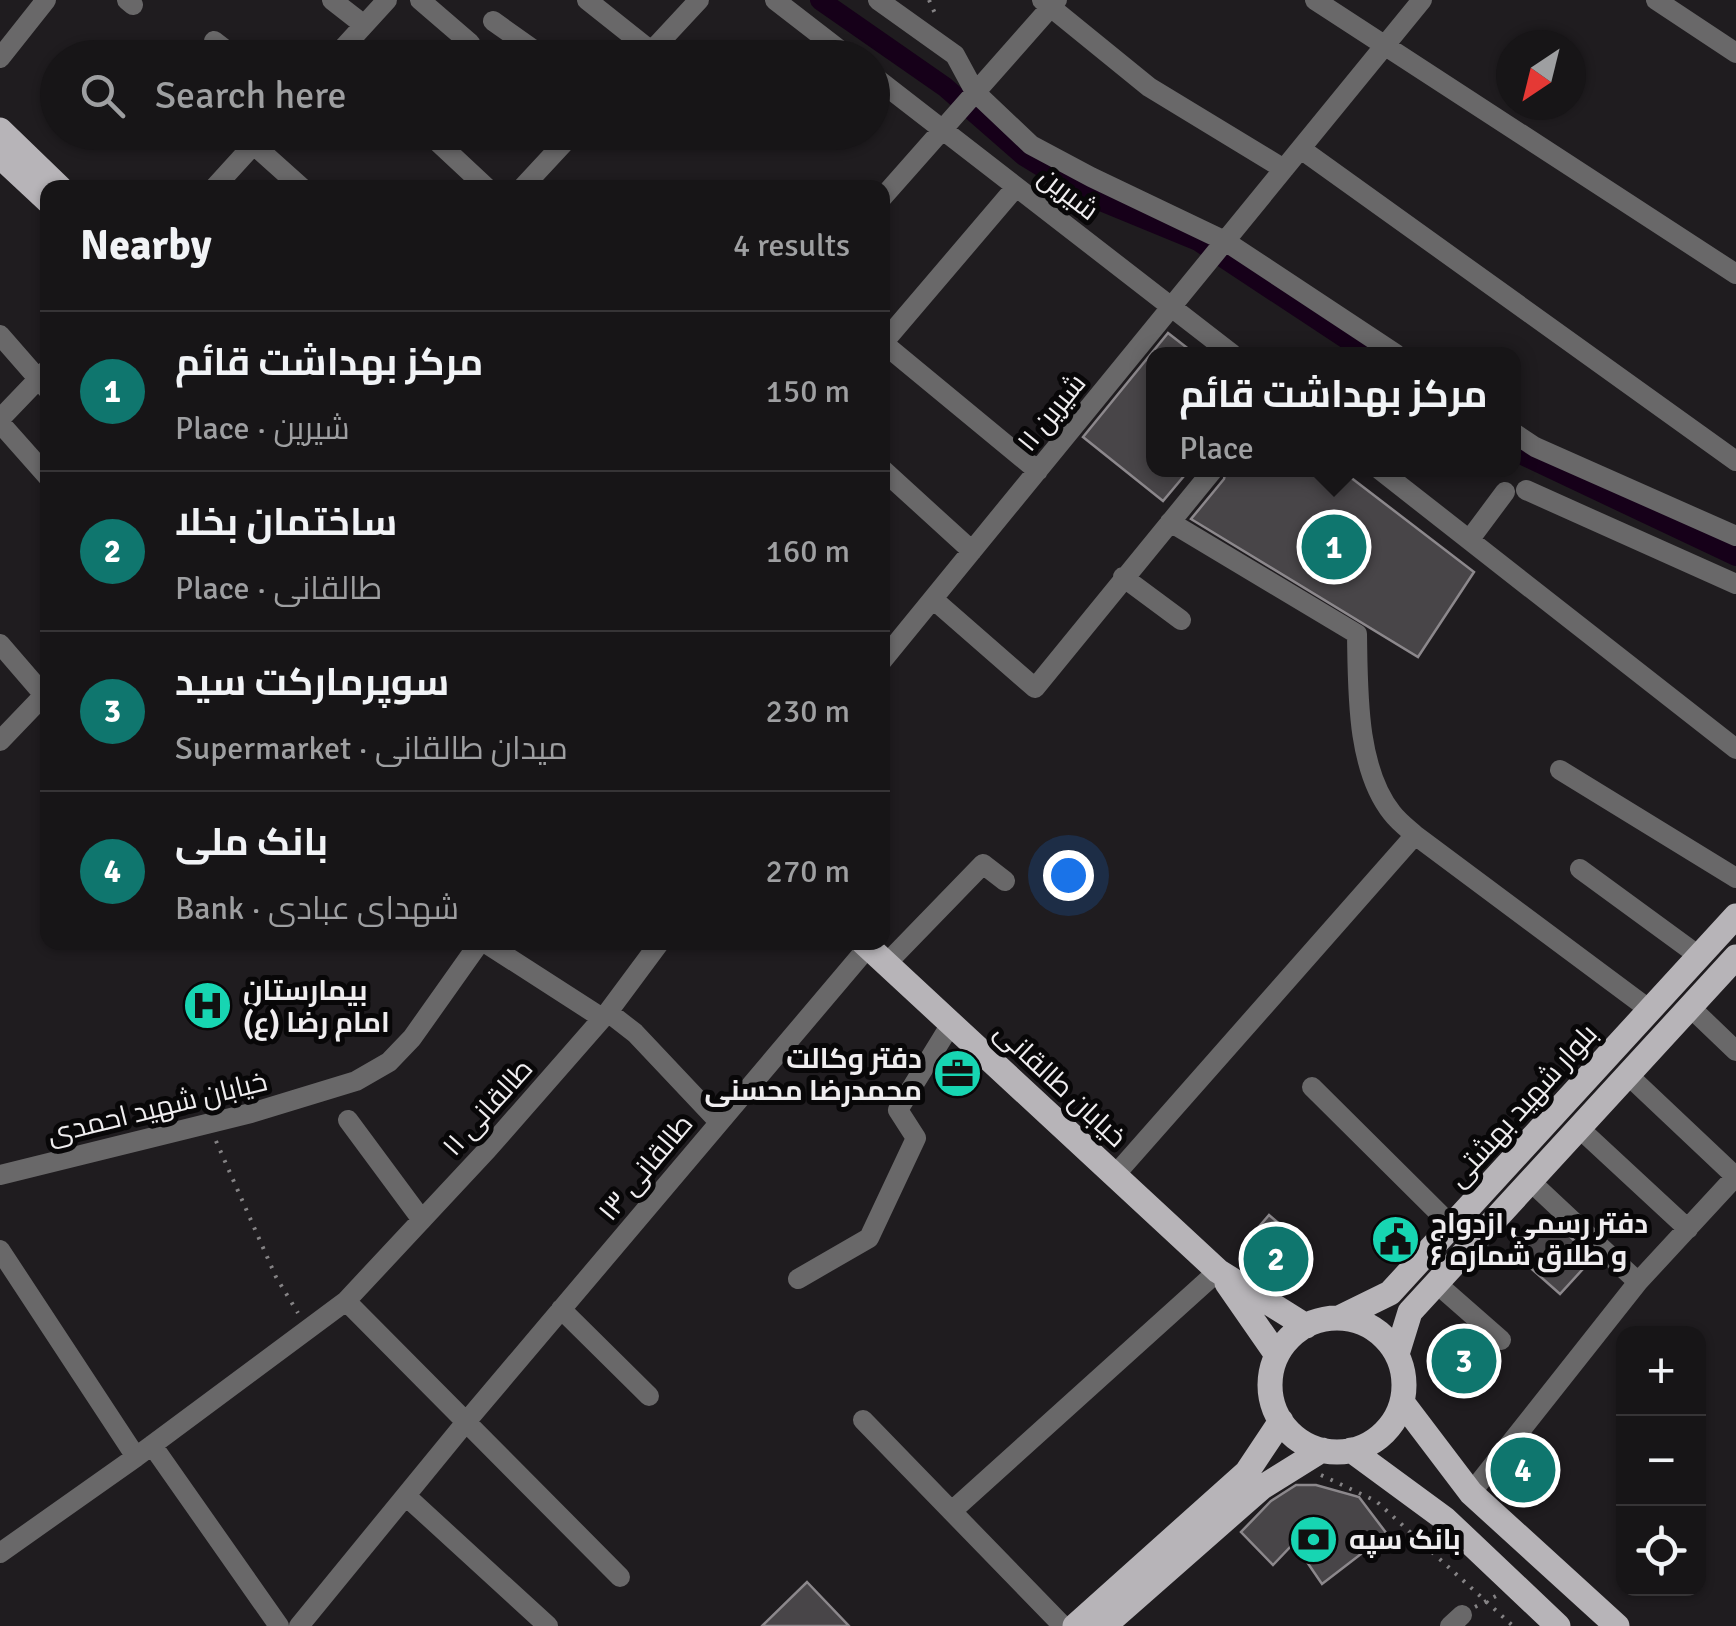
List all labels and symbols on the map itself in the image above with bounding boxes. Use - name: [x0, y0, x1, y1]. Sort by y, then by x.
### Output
- north arrow: [1496, 30, 1586, 120]
- street label: شیرین: [1032, 160, 1105, 228]
- street label: شیرین ۱۱: [1010, 367, 1093, 458]
- pin: 1: [1302, 510, 1366, 584]
- your location: [1043, 850, 1094, 901]
- place label: بیمارستان امام رضا (ع): [243, 974, 390, 1042]
- hospital icon: بیمارستان امام رضا (ع): [182, 980, 234, 1032]
- street label: خیابان طالقانی: [987, 1015, 1133, 1154]
- street label: بلوار شهید بهشتی: [1441, 1017, 1605, 1194]
- place label: دفتر وکالت محمدرضا محسنی: [705, 1042, 922, 1108]
- office icon: دفتر وکالت محمدرضا محسنی: [931, 1048, 983, 1100]
- street label: طالقانی ۱۱: [435, 1052, 540, 1163]
- street label: خیابان شهید احمدی: [44, 1064, 271, 1152]
- street label: طالقانی ۱۳: [591, 1107, 700, 1228]
- place label: دفتر رسمی ازدواج و طلاق شماره ۶: [1430, 1207, 1648, 1273]
- public building icon: دفتر رسمی ازدواج و طلاق شماره ۶: [1369, 1213, 1421, 1265]
- pin: 2: [1244, 1222, 1308, 1296]
- pin: 3: [1432, 1324, 1496, 1398]
- pin: 4: [1490, 1432, 1556, 1508]
- bank icon: بانک سپه: [1288, 1513, 1340, 1565]
- place label: بانک سپه: [1349, 1523, 1461, 1558]

